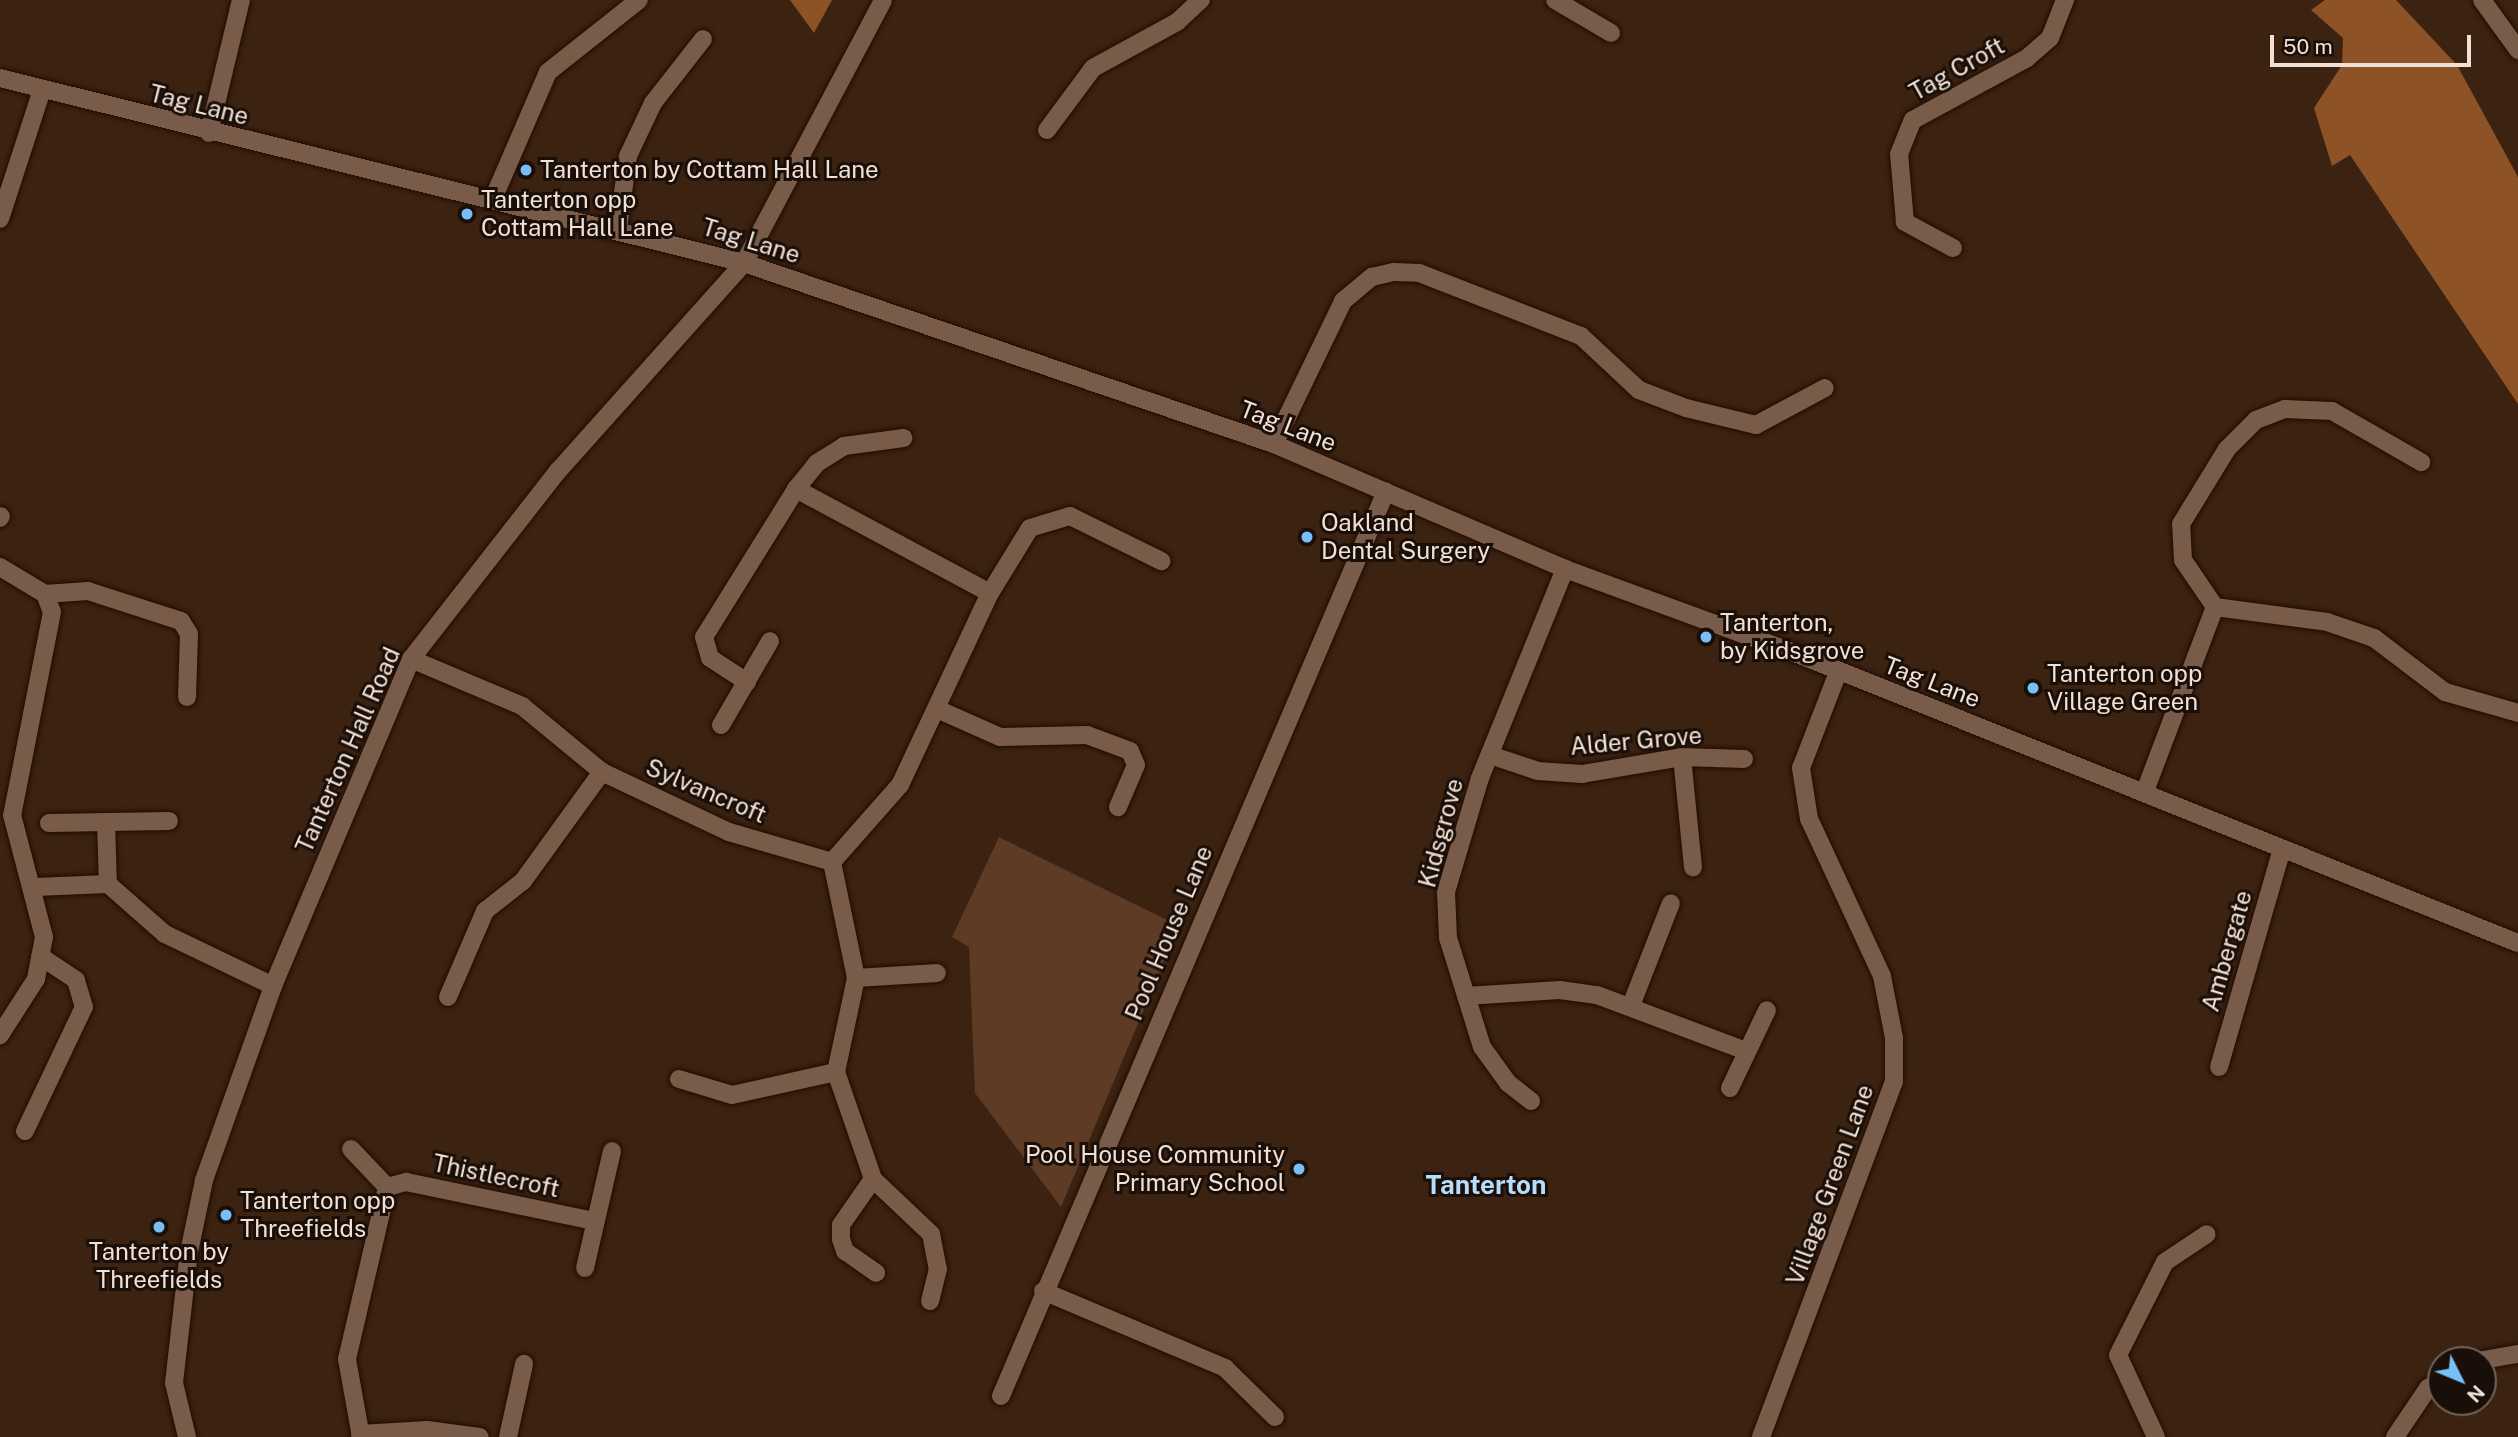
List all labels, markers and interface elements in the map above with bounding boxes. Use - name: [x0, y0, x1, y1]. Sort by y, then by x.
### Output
- scale bar: [2273, 21, 2474, 65]
- street label: Tag Croft: [1905, 31, 2009, 107]
- text: 50 m: [2283, 34, 2333, 59]
- street label: Tag Lane: [146, 79, 252, 131]
- place label: Tanterton by Cottam Hall Lane: [540, 156, 879, 184]
- marker: Tanterton by Cottam Hall Lane: [518, 162, 534, 178]
- place label: Tanterton opp Cottam Hall Lane: [481, 186, 674, 242]
- marker: Tanterton opp Cottam Hall Lane: [459, 206, 475, 222]
- street label: Tag Lane: [698, 212, 804, 270]
- street label: Tag Lane: [1236, 394, 1340, 458]
- place label: Oakland Dental Surgery: [1321, 509, 1490, 565]
- marker: Oakland Dental Surgery: [1299, 529, 1315, 545]
- place label: Tanterton, by Kidsgrove: [1720, 609, 1864, 665]
- marker: Tanterton, by Kidsgrove: [1698, 629, 1714, 645]
- street label: Tanterton Hall Road: [290, 643, 406, 857]
- street label: Tag Lane: [1880, 650, 1984, 714]
- place label: Tanterton opp Village Green: [2047, 660, 2202, 716]
- marker: Tanterton opp Village Green: [2025, 680, 2041, 696]
- street label: Alder Grove: [1569, 721, 1703, 761]
- street label: Sylvancroft: [641, 753, 771, 829]
- street label: Kidsgrove: [1413, 775, 1469, 891]
- street label: Pool House Lane: [1119, 841, 1219, 1025]
- street label: Ambergate: [2196, 887, 2258, 1015]
- street label: Village Green Lane: [1780, 1081, 1880, 1289]
- place label: Pool House Community Primary School: [1025, 1141, 1285, 1197]
- street label: Thistlecroft: [430, 1149, 562, 1203]
- marker: Pool House Community Primary School: [1291, 1161, 1307, 1177]
- district label: Tanterton: [1426, 1169, 1546, 1201]
- place label: Tanterton opp Threefields: [240, 1187, 395, 1243]
- marker: Tanterton opp Threefields: [218, 1207, 234, 1223]
- marker: Tanterton by Threefields: [151, 1219, 167, 1235]
- place label: Tanterton by Threefields: [89, 1238, 229, 1294]
- north arrow: [2427, 1346, 2497, 1416]
- text: N: [2463, 1381, 2489, 1407]

